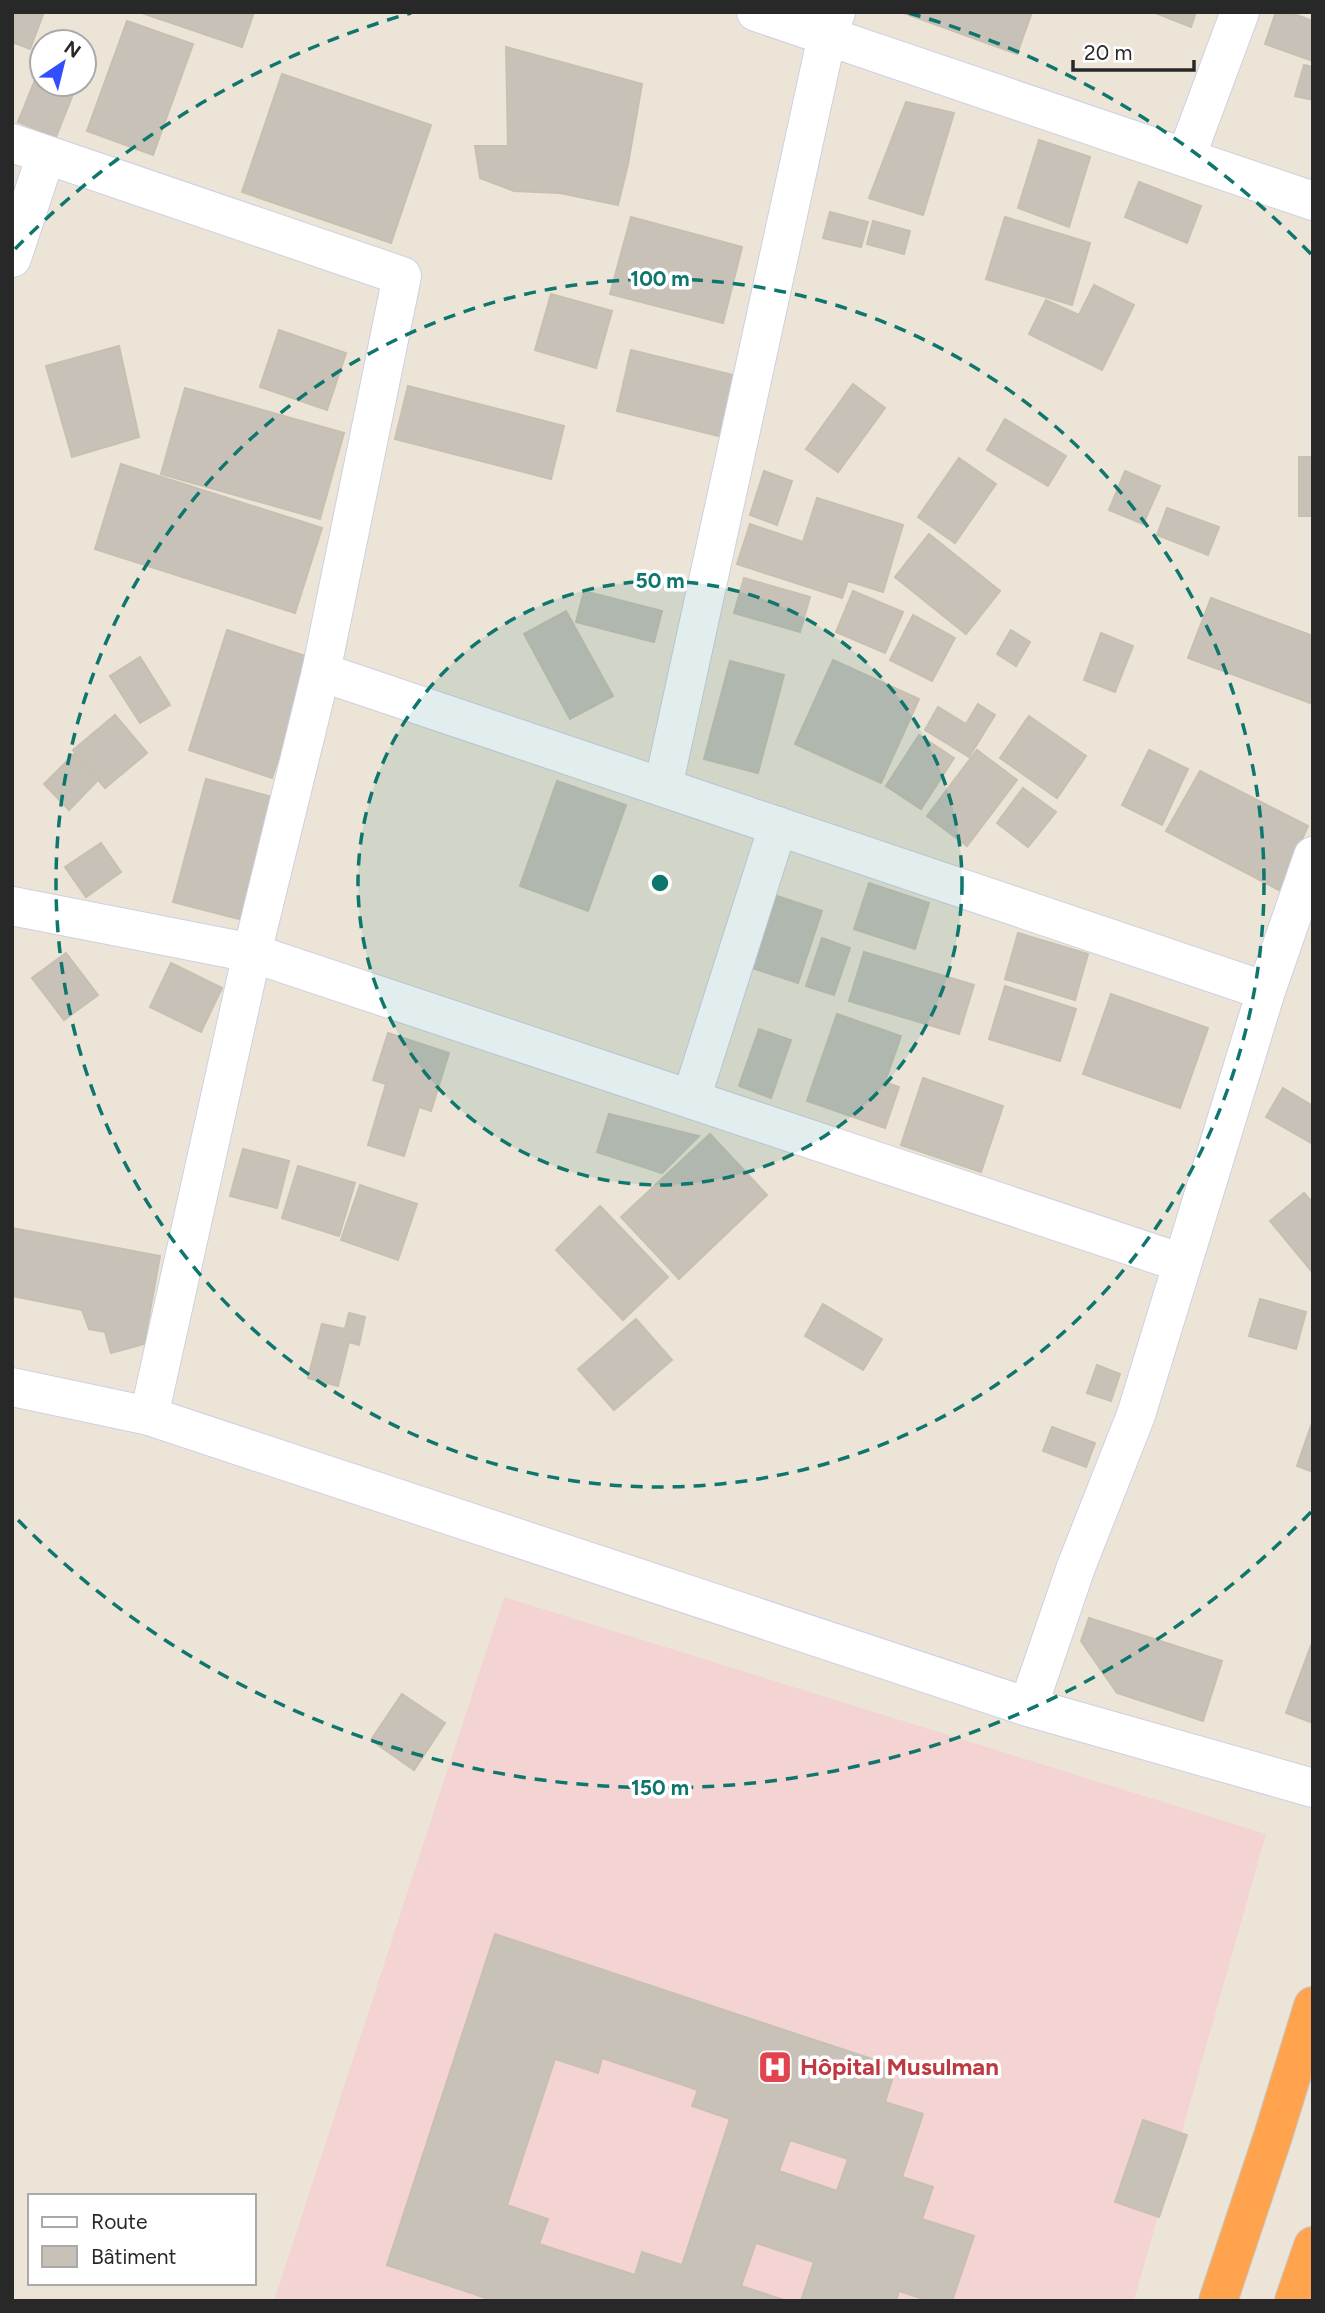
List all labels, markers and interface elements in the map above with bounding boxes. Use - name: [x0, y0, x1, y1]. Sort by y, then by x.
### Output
- north arrow: [28, 28, 98, 98]
- scale bar: [1073, 28, 1194, 72]
- text: N: [60, 36, 85, 63]
- text: 20 m: [1084, 40, 1132, 65]
- text: 100 m: [630, 266, 690, 291]
- text: 50 m: [635, 568, 685, 593]
- centre of rings: [648, 871, 672, 895]
- text: 150 m: [631, 1775, 689, 1800]
- hospital icon: Hôpital Musulman: [756, 2048, 794, 2086]
- place label: Hôpital Musulman: [800, 2052, 999, 2081]
- legend: [28, 2194, 256, 2285]
- text: Route: [91, 2209, 147, 2234]
- text: Bâtiment: [91, 2244, 176, 2269]

